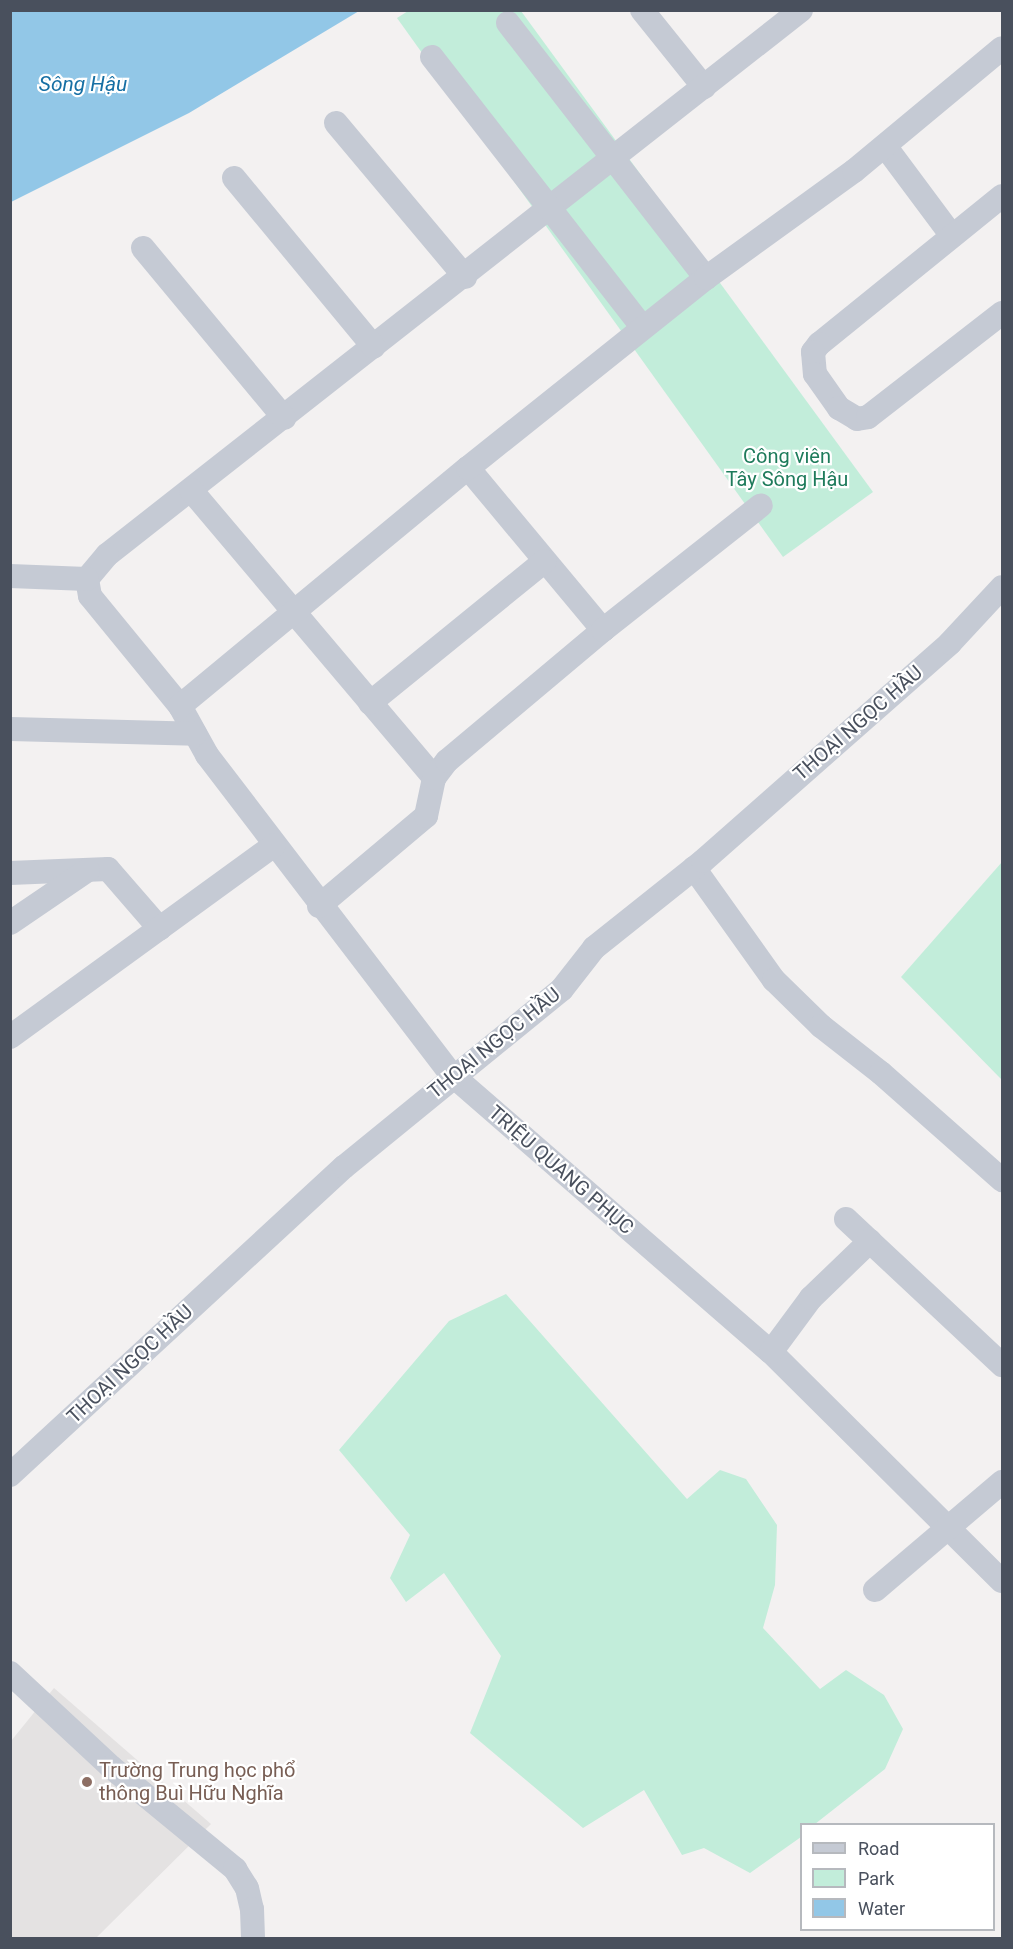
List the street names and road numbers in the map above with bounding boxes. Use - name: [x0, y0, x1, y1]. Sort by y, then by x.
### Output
- street label: THOẠI NGỌC HẦU: [789, 660, 927, 786]
- street label: THOẠI NGỌC HẦU: [423, 982, 565, 1104]
- street label: TRIỆU QUANG PHỤC: [484, 1100, 638, 1240]
- street label: THOẠI NGỌC HẦU: [62, 1300, 198, 1428]

